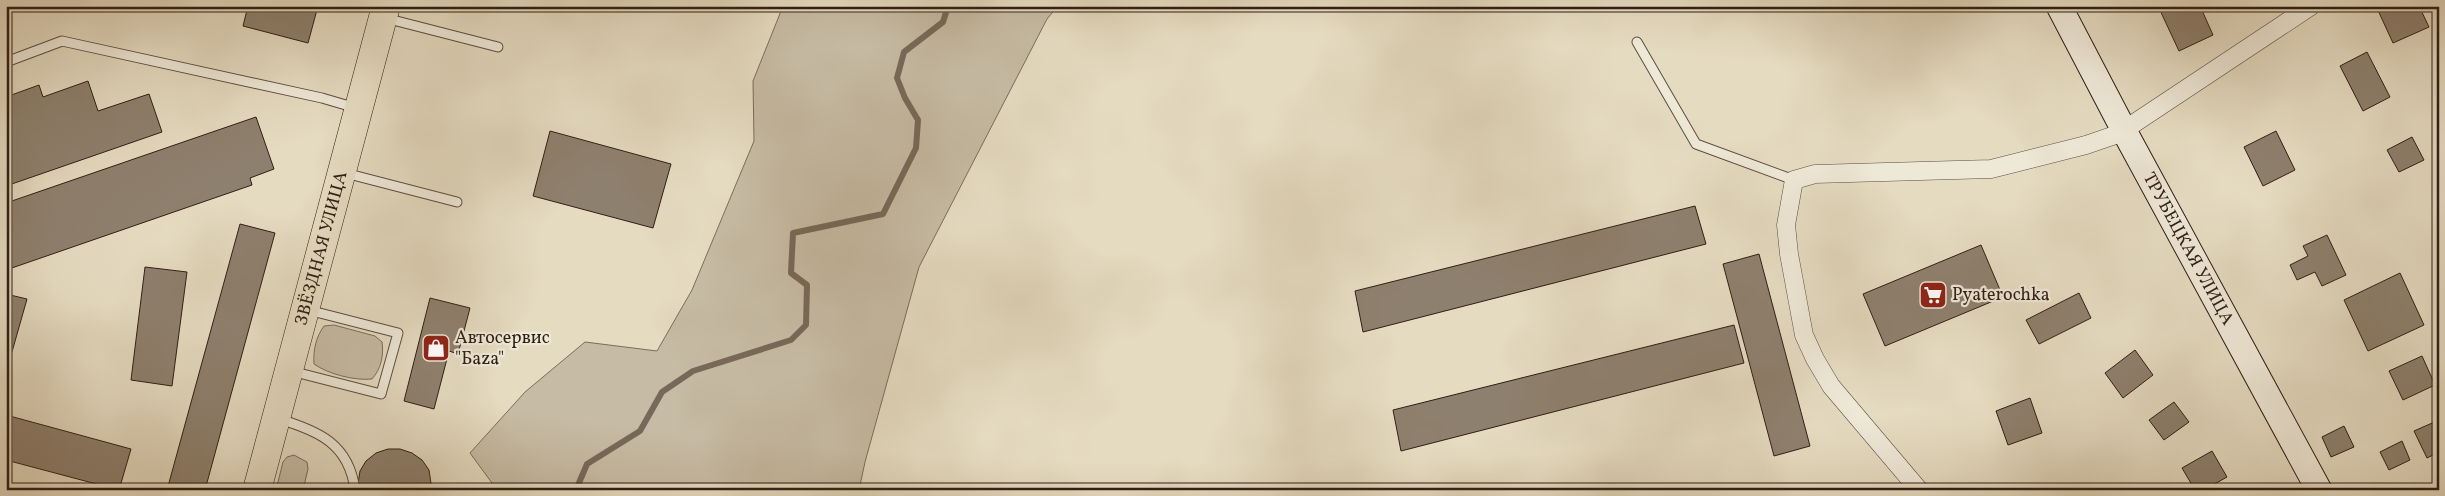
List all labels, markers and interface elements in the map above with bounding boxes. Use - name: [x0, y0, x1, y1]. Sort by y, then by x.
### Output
- street label: ЗВЁЗДНАЯ УЛИЦА: [289, 168, 354, 328]
- street label: ТРУБЕЦКАЯ УЛИЦА: [2136, 168, 2240, 330]
- supermarket icon: Pyaterochka: [1918, 280, 1948, 310]
- place label: Pyaterochka: [1952, 283, 2050, 308]
- place label: Автосервис "Баzа": [455, 326, 550, 372]
- shop icon: Автосервис "Баzа": [421, 333, 451, 363]

